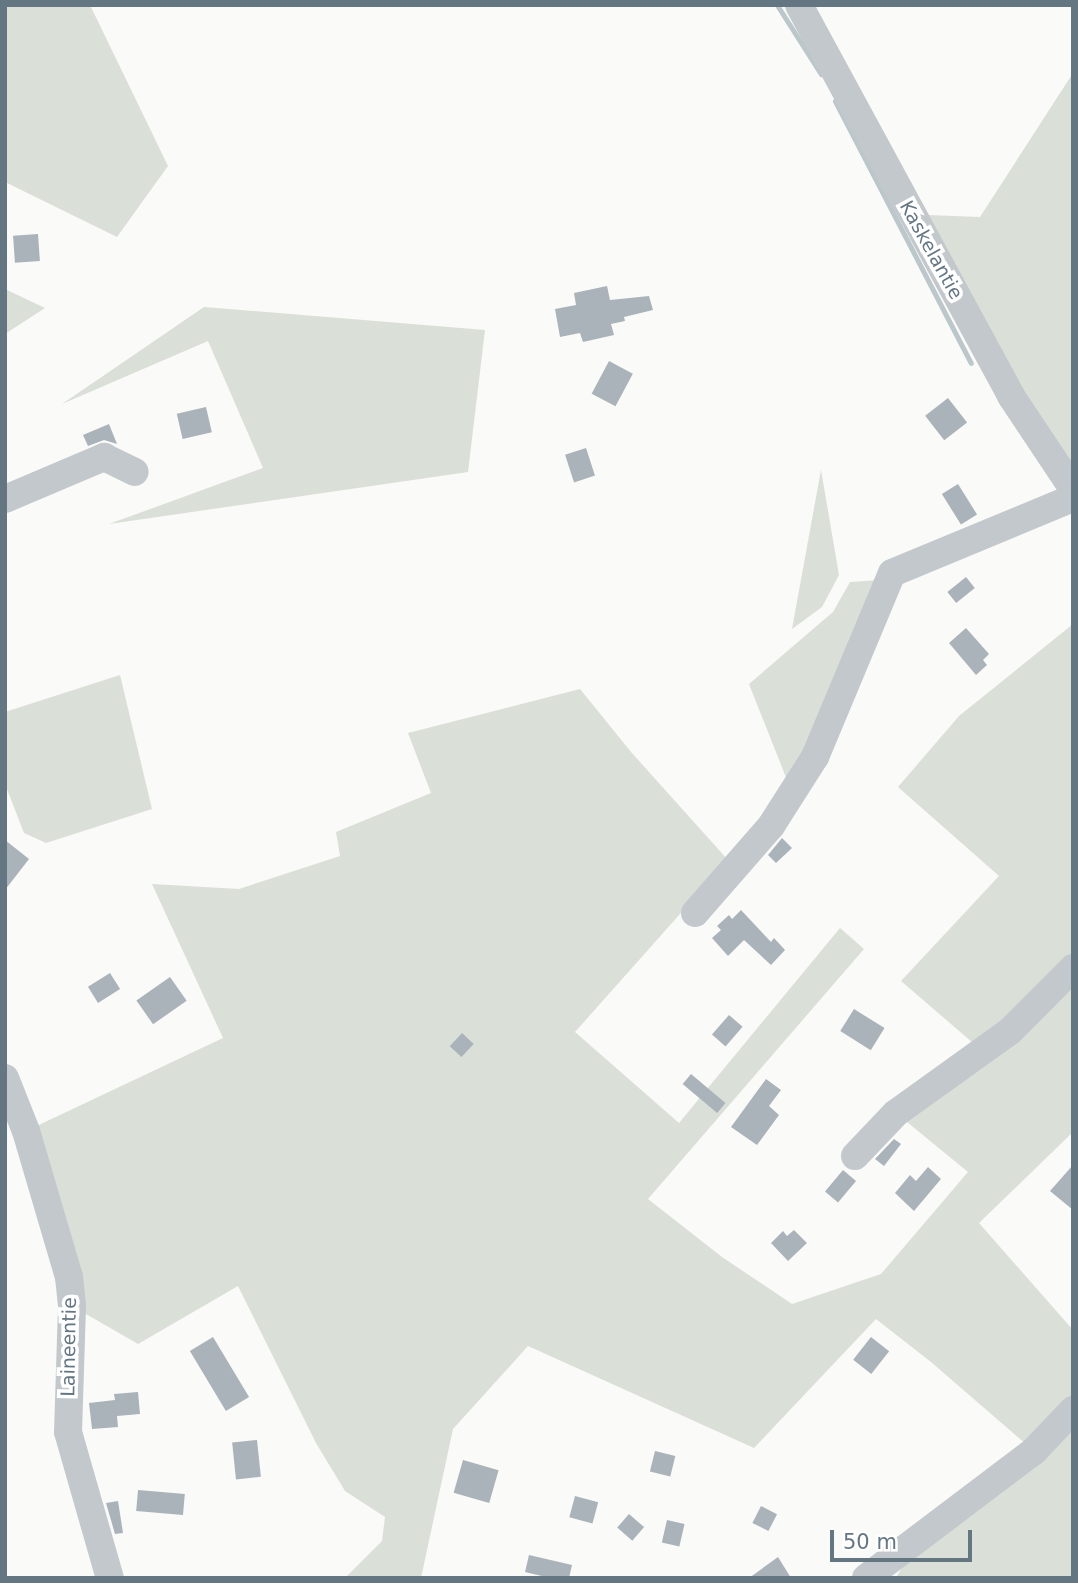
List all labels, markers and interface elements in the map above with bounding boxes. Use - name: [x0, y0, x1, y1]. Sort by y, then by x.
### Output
- street label: Kaskelantie: [895, 197, 967, 303]
- street label: Laineentie: [57, 1297, 81, 1397]
- scale bar: [833, 1516, 975, 1560]
- text: 50 m: [843, 1530, 897, 1554]

